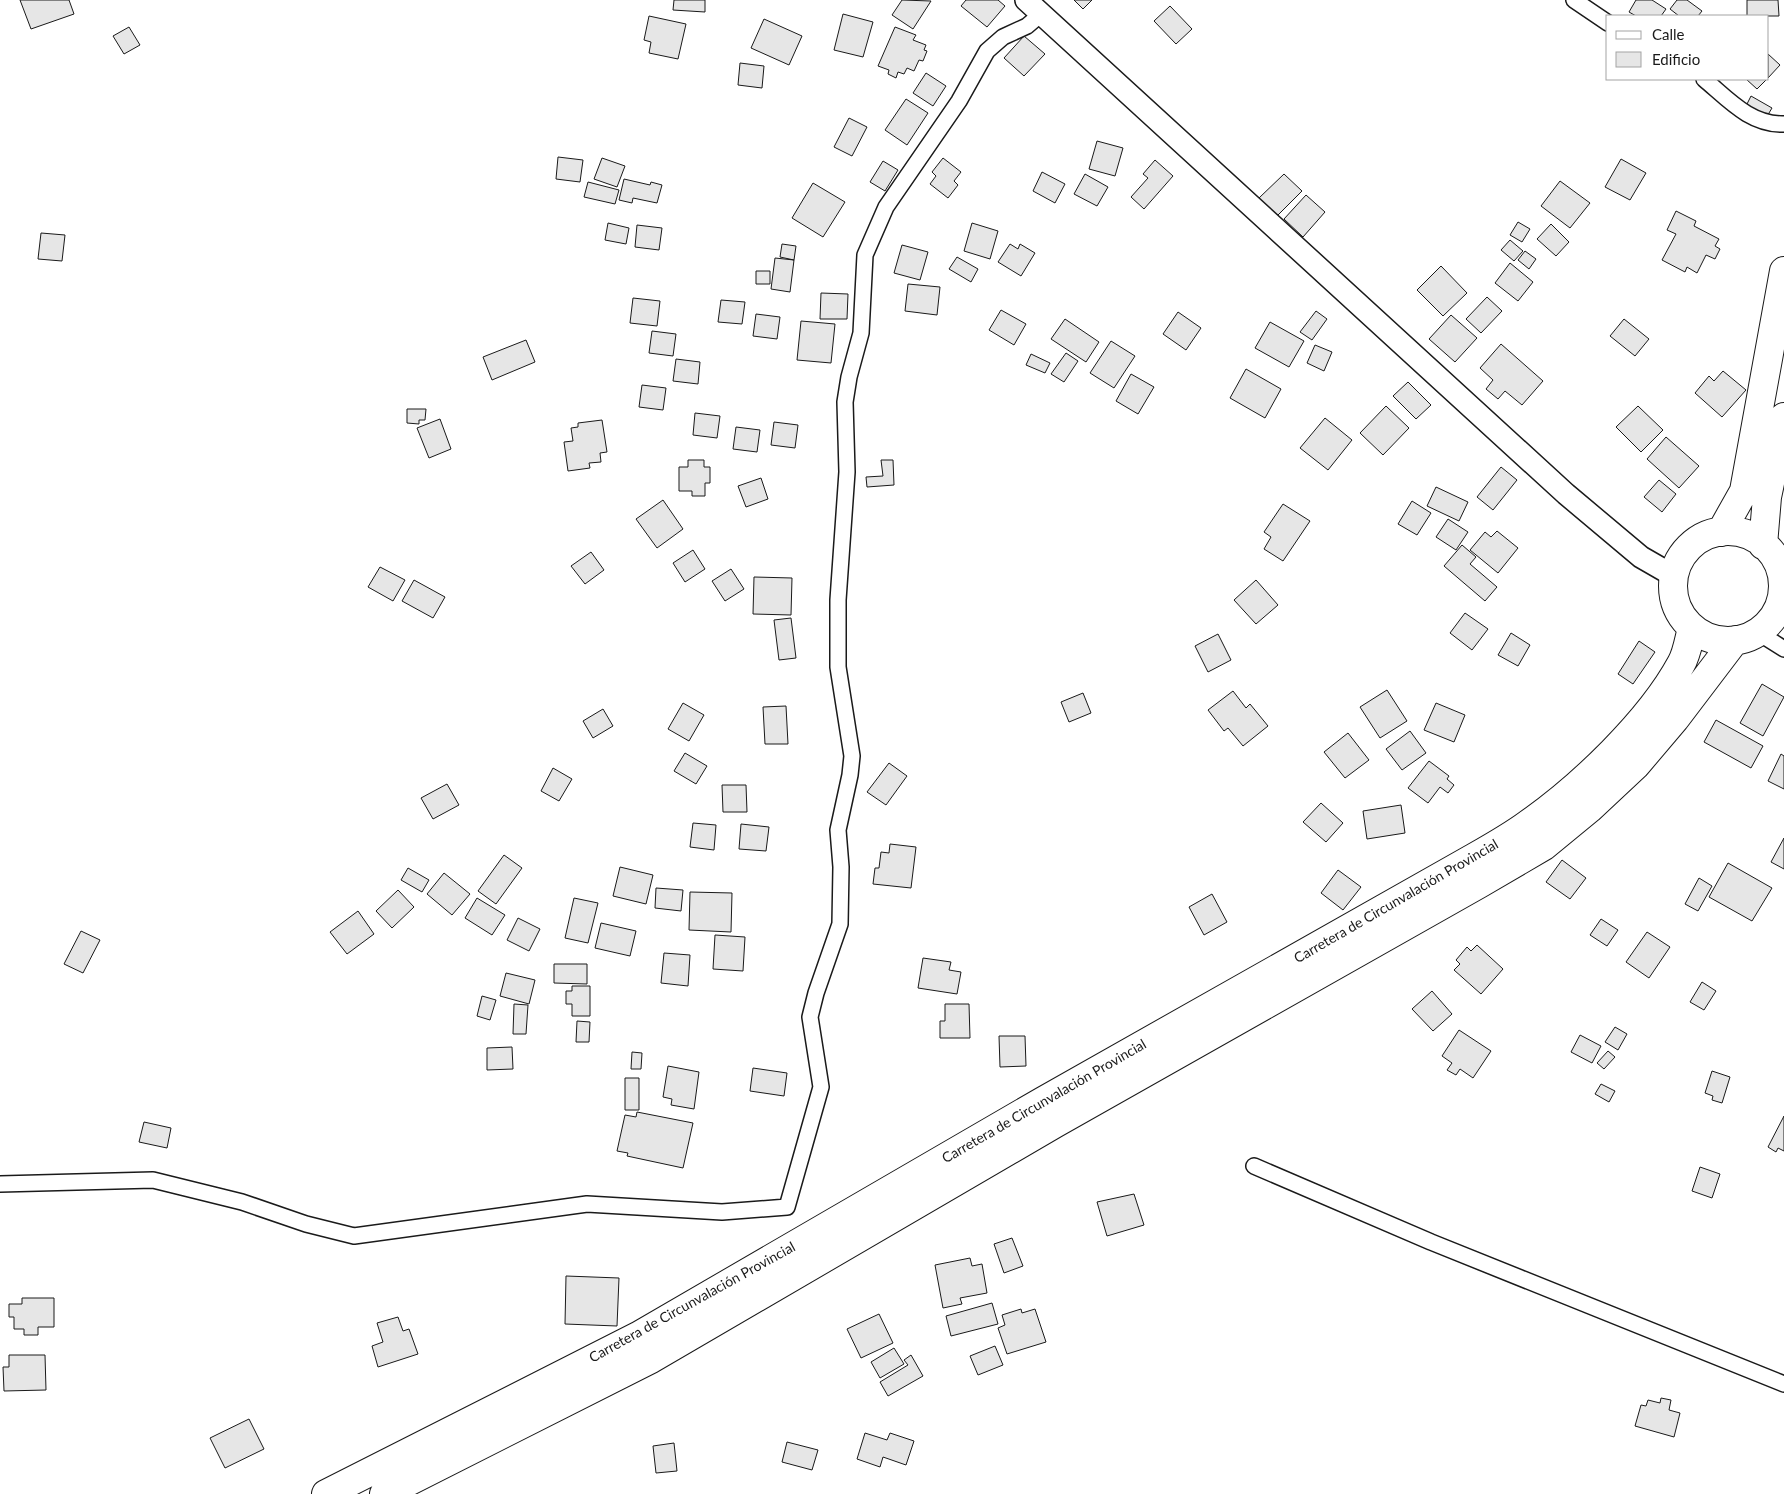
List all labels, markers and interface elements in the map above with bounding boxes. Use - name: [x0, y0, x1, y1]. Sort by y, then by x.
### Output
- legend: [1606, 15, 1769, 80]
- text: Calle: [1652, 25, 1685, 43]
- text: Edificio: [1652, 50, 1700, 68]
- street label: Carretera de Circunvalación Provincial: [1291, 835, 1501, 966]
- street label: Carretera de Circunvalación Provincial: [939, 1035, 1149, 1166]
- street label: Carretera de Circunvalación Provincial: [586, 1238, 798, 1366]

